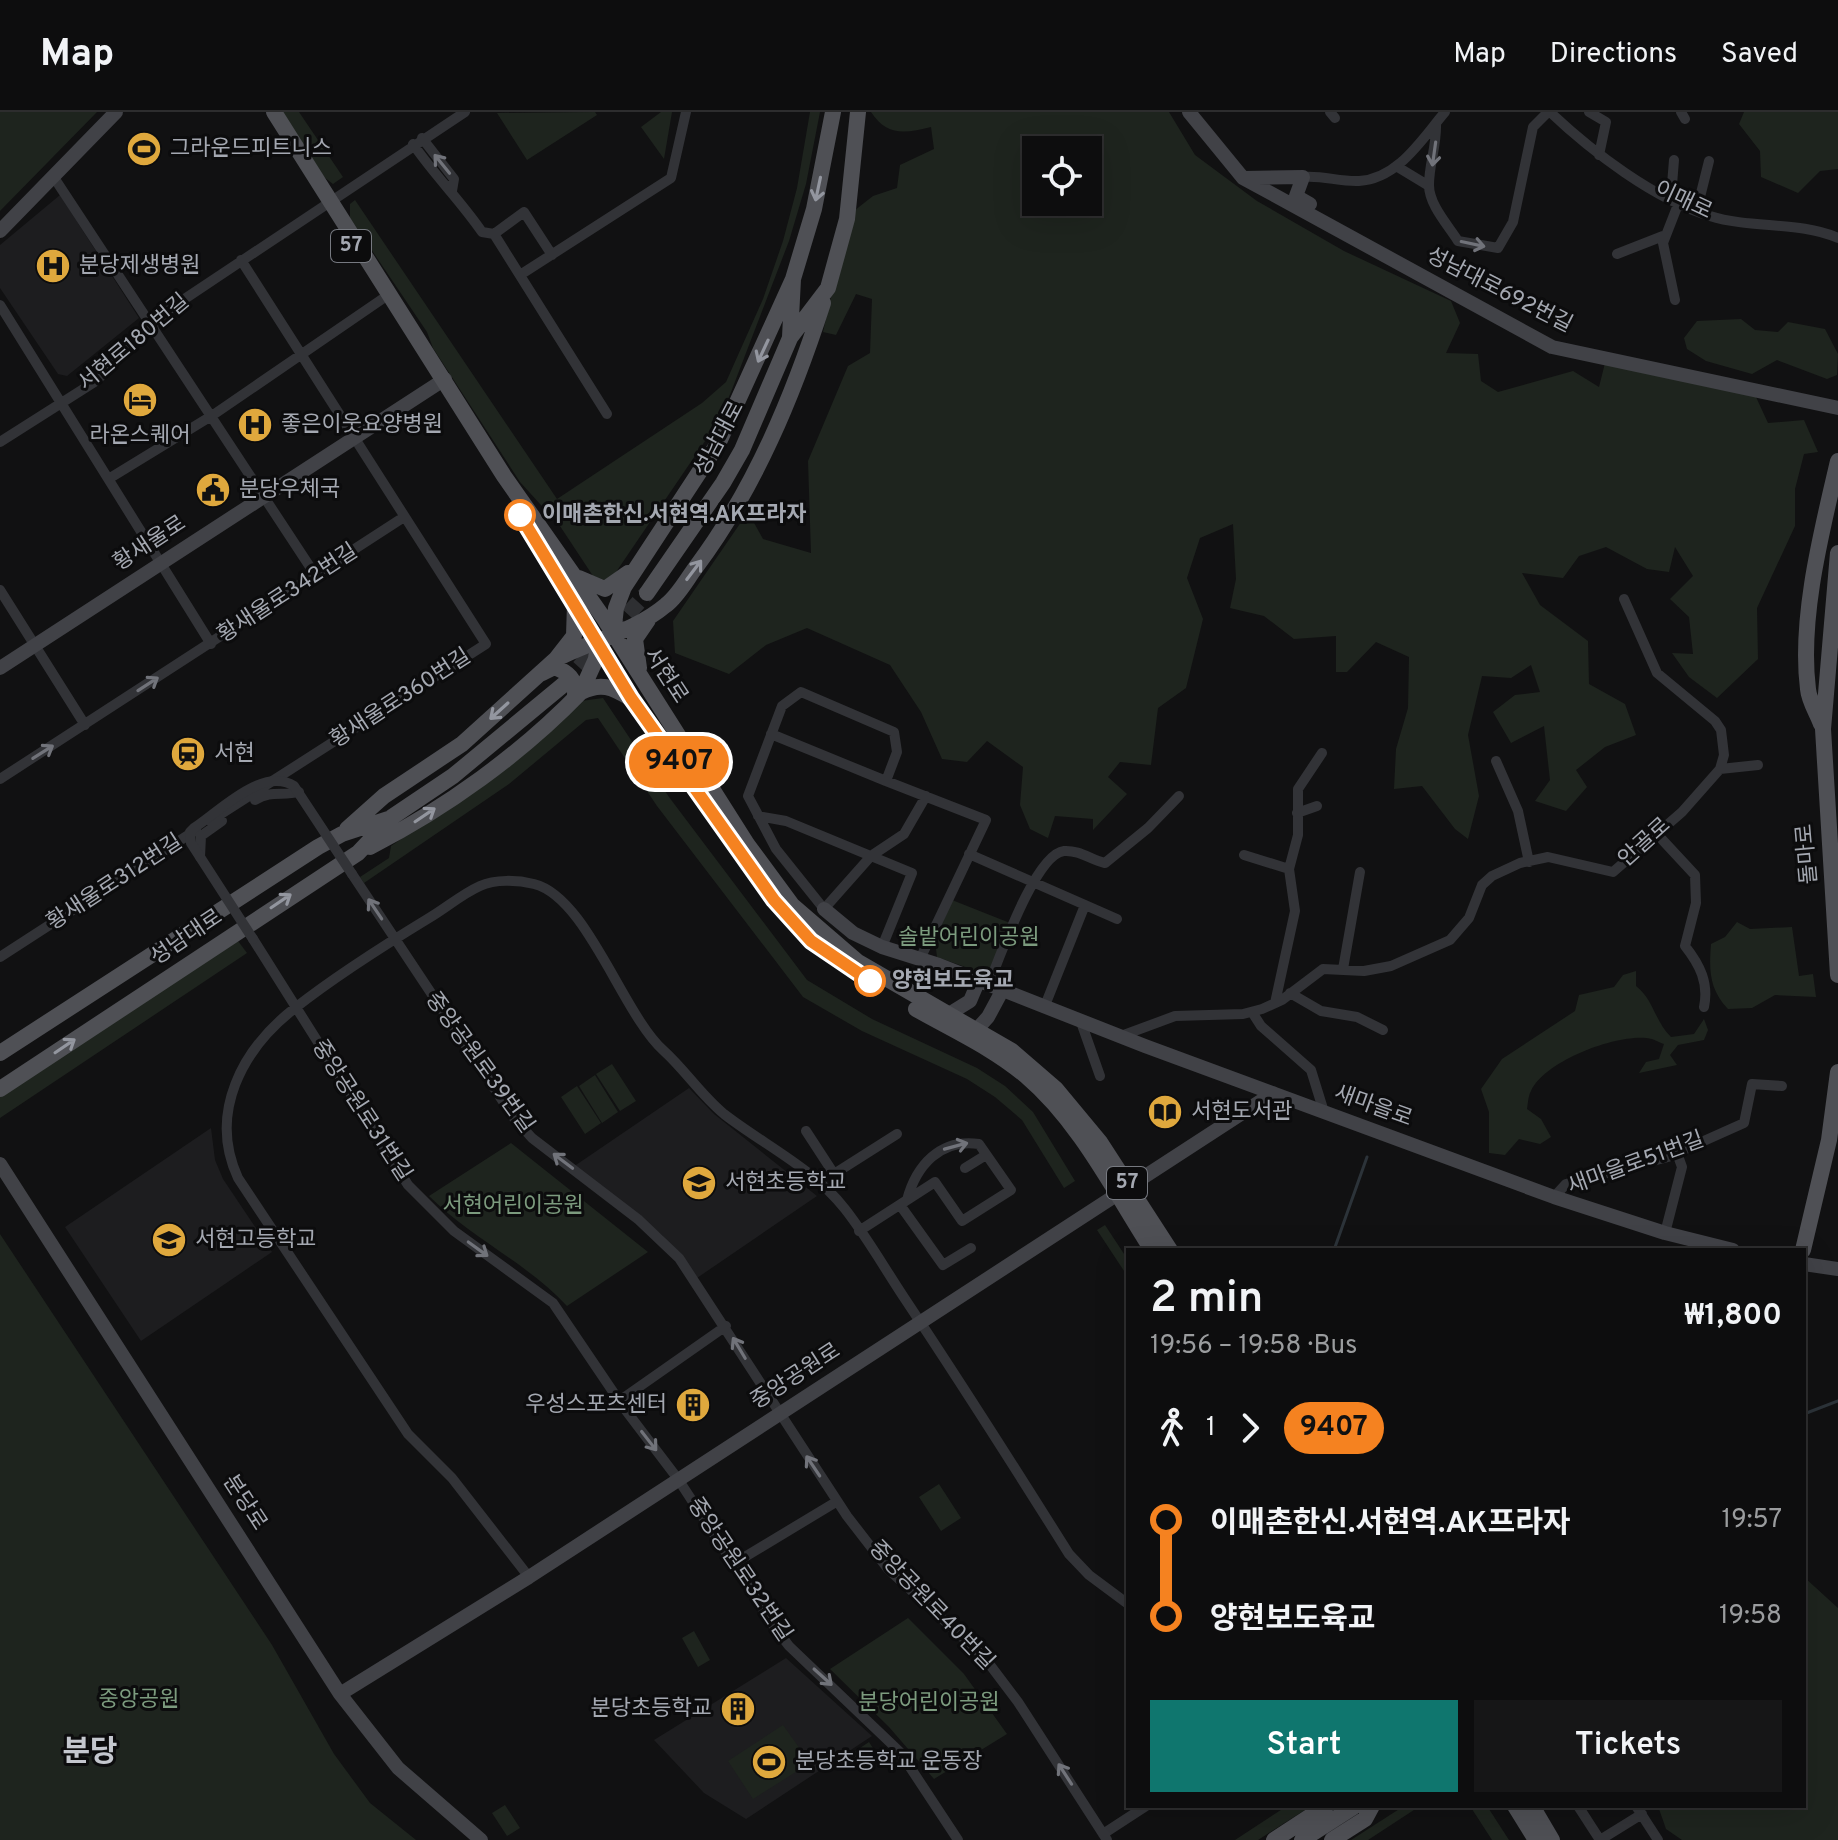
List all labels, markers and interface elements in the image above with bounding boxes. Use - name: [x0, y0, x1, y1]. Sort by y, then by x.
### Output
- text: Map: [40, 31, 114, 80]
- text: Map: [1453, 37, 1506, 73]
- text: Directions: [1550, 37, 1677, 73]
- text: Saved: [1721, 37, 1798, 73]
- sports icon: 그라운드피트니스: [125, 130, 163, 168]
- place label: 그라운드피트니스: [170, 136, 332, 163]
- map controls: [1022, 136, 1102, 216]
- button: locate: [1022, 136, 1102, 216]
- one-way arrow: [1427, 141, 1442, 167]
- one-way arrow: [433, 154, 450, 175]
- one-way arrow: [810, 175, 825, 201]
- street label: 이매로: [1650, 176, 1716, 226]
- road number: 57: [331, 230, 371, 262]
- one-way arrow: [1459, 237, 1485, 252]
- street label: 성남대로692번길: [1421, 243, 1577, 339]
- hospital icon: 분당제생병원: [34, 247, 72, 285]
- place label: 분당제생병원: [79, 253, 200, 280]
- street label: 서현로180번길: [73, 289, 195, 397]
- one-way arrow: [755, 339, 770, 363]
- hotel icon: 라온스퀘어: [121, 381, 159, 419]
- street label: 성남대로: [689, 397, 751, 481]
- hospital icon: 좋은이웃요양병원: [236, 406, 274, 444]
- place label: 좋은이웃요양병원: [281, 412, 443, 439]
- place label: 라온스퀘어: [89, 423, 191, 450]
- public building icon: 분당우체국: [194, 471, 232, 509]
- place label: 분당우체국: [239, 477, 340, 504]
- marker: 이매촌한신.서현역.AK프라자: [505, 500, 535, 530]
- place label: 이매촌한신.서현역.AK프라자: [542, 502, 806, 529]
- street label: 황새울로: [109, 511, 191, 577]
- street label: 황새울로342번길: [213, 539, 363, 649]
- one-way arrow: [685, 560, 702, 581]
- street label: 서현로: [637, 643, 693, 709]
- street label: 황새울로360번길: [326, 644, 476, 754]
- one-way arrow: [137, 676, 159, 693]
- one-way arrow: [490, 702, 510, 720]
- station icon: 서현: [169, 735, 207, 773]
- line badge: 9407: [623, 736, 735, 788]
- place label: 서현: [214, 741, 254, 768]
- one-way arrow: [31, 743, 54, 759]
- text: 9407: [645, 744, 713, 780]
- one-way arrow: [414, 807, 436, 823]
- street label: 안골로: [1613, 813, 1677, 873]
- street label: 돌마로: [1792, 823, 1824, 885]
- street label: 황새울로312번길: [42, 829, 188, 937]
- one-way arrow: [269, 893, 292, 909]
- one-way arrow: [367, 898, 383, 921]
- street label: 성남대로: [146, 904, 228, 972]
- park label: 솔밭어린이공원: [898, 925, 1040, 952]
- marker: 양현보도육교: [855, 966, 885, 996]
- place label: 양현보도육교: [892, 968, 1013, 995]
- street label: 중앙공원로39번길: [419, 987, 539, 1139]
- street label: 중앙공원로31번길: [305, 1035, 417, 1187]
- one-way arrow: [53, 1038, 76, 1054]
- street label: 새마을로: [1330, 1080, 1416, 1134]
- library icon: 서현도서관: [1146, 1093, 1184, 1131]
- place label: 서현도서관: [1191, 1099, 1292, 1126]
- street label: 새마을로51번길: [1564, 1127, 1708, 1201]
- one-way arrow: [942, 1138, 968, 1153]
- one-way arrow: [552, 1152, 574, 1169]
- school or university icon: 서현초등학교: [680, 1164, 718, 1202]
- road number: 57: [1107, 1167, 1147, 1199]
- place label: 서현초등학교: [725, 1170, 846, 1197]
- park label: 서현어린이공원: [442, 1193, 584, 1220]
- school or university icon: 서현고등학교: [150, 1221, 188, 1259]
- place label: 서현고등학교: [195, 1227, 316, 1254]
- one-way arrow: [467, 1241, 489, 1258]
- text: 2 min: [1150, 1272, 1263, 1328]
- text: ₩1,800: [1685, 1298, 1782, 1335]
- text: 19:56 – 19:58 · Bus: [1150, 1330, 1357, 1363]
- one-way arrow: [731, 1337, 747, 1360]
- street label: 중앙공원로: [746, 1338, 846, 1416]
- building icon: 우성스포츠센터: [674, 1386, 712, 1424]
- place label: 우성스포츠센터: [525, 1392, 667, 1419]
- icon: walk: [1150, 1406, 1194, 1450]
- icon: forward: [1228, 1406, 1272, 1450]
- text: 9407: [1300, 1410, 1368, 1446]
- text: 1: [1206, 1412, 1216, 1445]
- one-way arrow: [640, 1430, 657, 1451]
- one-way arrow: [805, 1456, 821, 1478]
- street label: 분당로: [216, 1470, 272, 1536]
- street label: 중앙공원로32번길: [681, 1493, 797, 1647]
- text: 19:57: [1721, 1504, 1782, 1537]
- text: 이매촌한신.서현역.AK프라자: [1210, 1506, 1571, 1543]
- street label: 중앙공원로40번길: [862, 1536, 1000, 1676]
- text: 19:58: [1719, 1600, 1782, 1633]
- text: 양현보도육교: [1210, 1602, 1376, 1639]
- one-way arrow: [812, 1667, 832, 1685]
- park label: 중앙공원: [99, 1687, 179, 1714]
- building icon: 분당초등학교: [719, 1690, 757, 1728]
- park label: 분당어린이공원: [858, 1690, 1000, 1717]
- place label: 분당초등학교: [591, 1696, 712, 1723]
- button: Start: [1150, 1700, 1458, 1792]
- button: Tickets: [1474, 1700, 1782, 1792]
- district label: 분당: [62, 1735, 118, 1772]
- sports icon: 분당초등학교 운동장: [750, 1743, 788, 1781]
- place label: 분당초등학교 운동장: [795, 1749, 982, 1776]
- one-way arrow: [1057, 1763, 1073, 1786]

